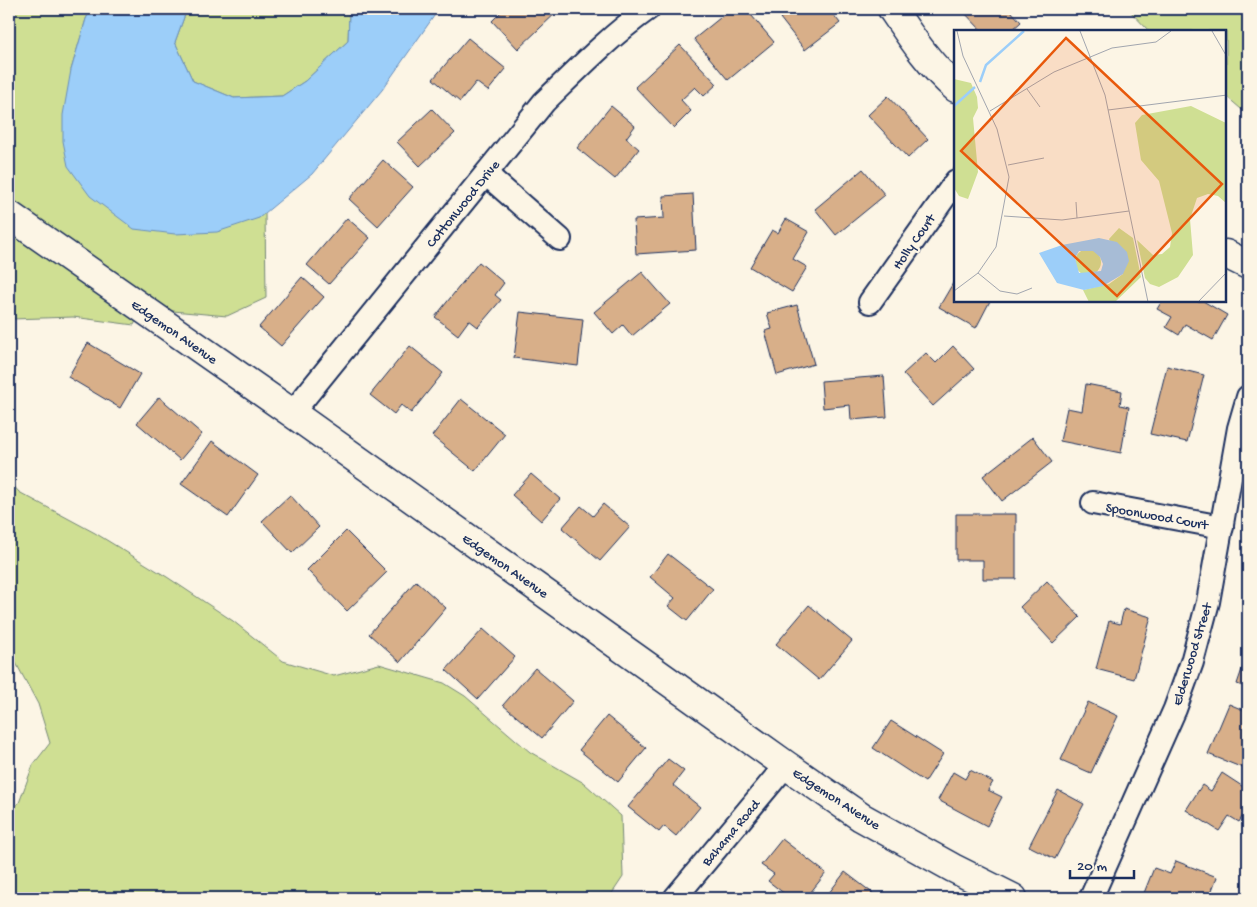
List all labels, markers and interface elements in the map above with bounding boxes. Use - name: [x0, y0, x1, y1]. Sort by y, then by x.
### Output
- inset map: [954, 30, 1227, 302]
- street label: Cottonwood Drive: [423, 157, 505, 252]
- street label: Holly Court: [890, 210, 941, 273]
- street label: Edgemon Avenue: [127, 297, 221, 370]
- street label: Spoonwood Court: [1104, 500, 1210, 535]
- street label: Edgemon Avenue: [458, 531, 552, 604]
- street label: Elderwood Street: [1170, 600, 1217, 708]
- street label: Edgemon Avenue: [788, 765, 883, 835]
- street label: Bahama Road: [698, 795, 766, 871]
- scale bar: [1070, 847, 1133, 879]
- text: 20 m: [1077, 858, 1107, 876]

